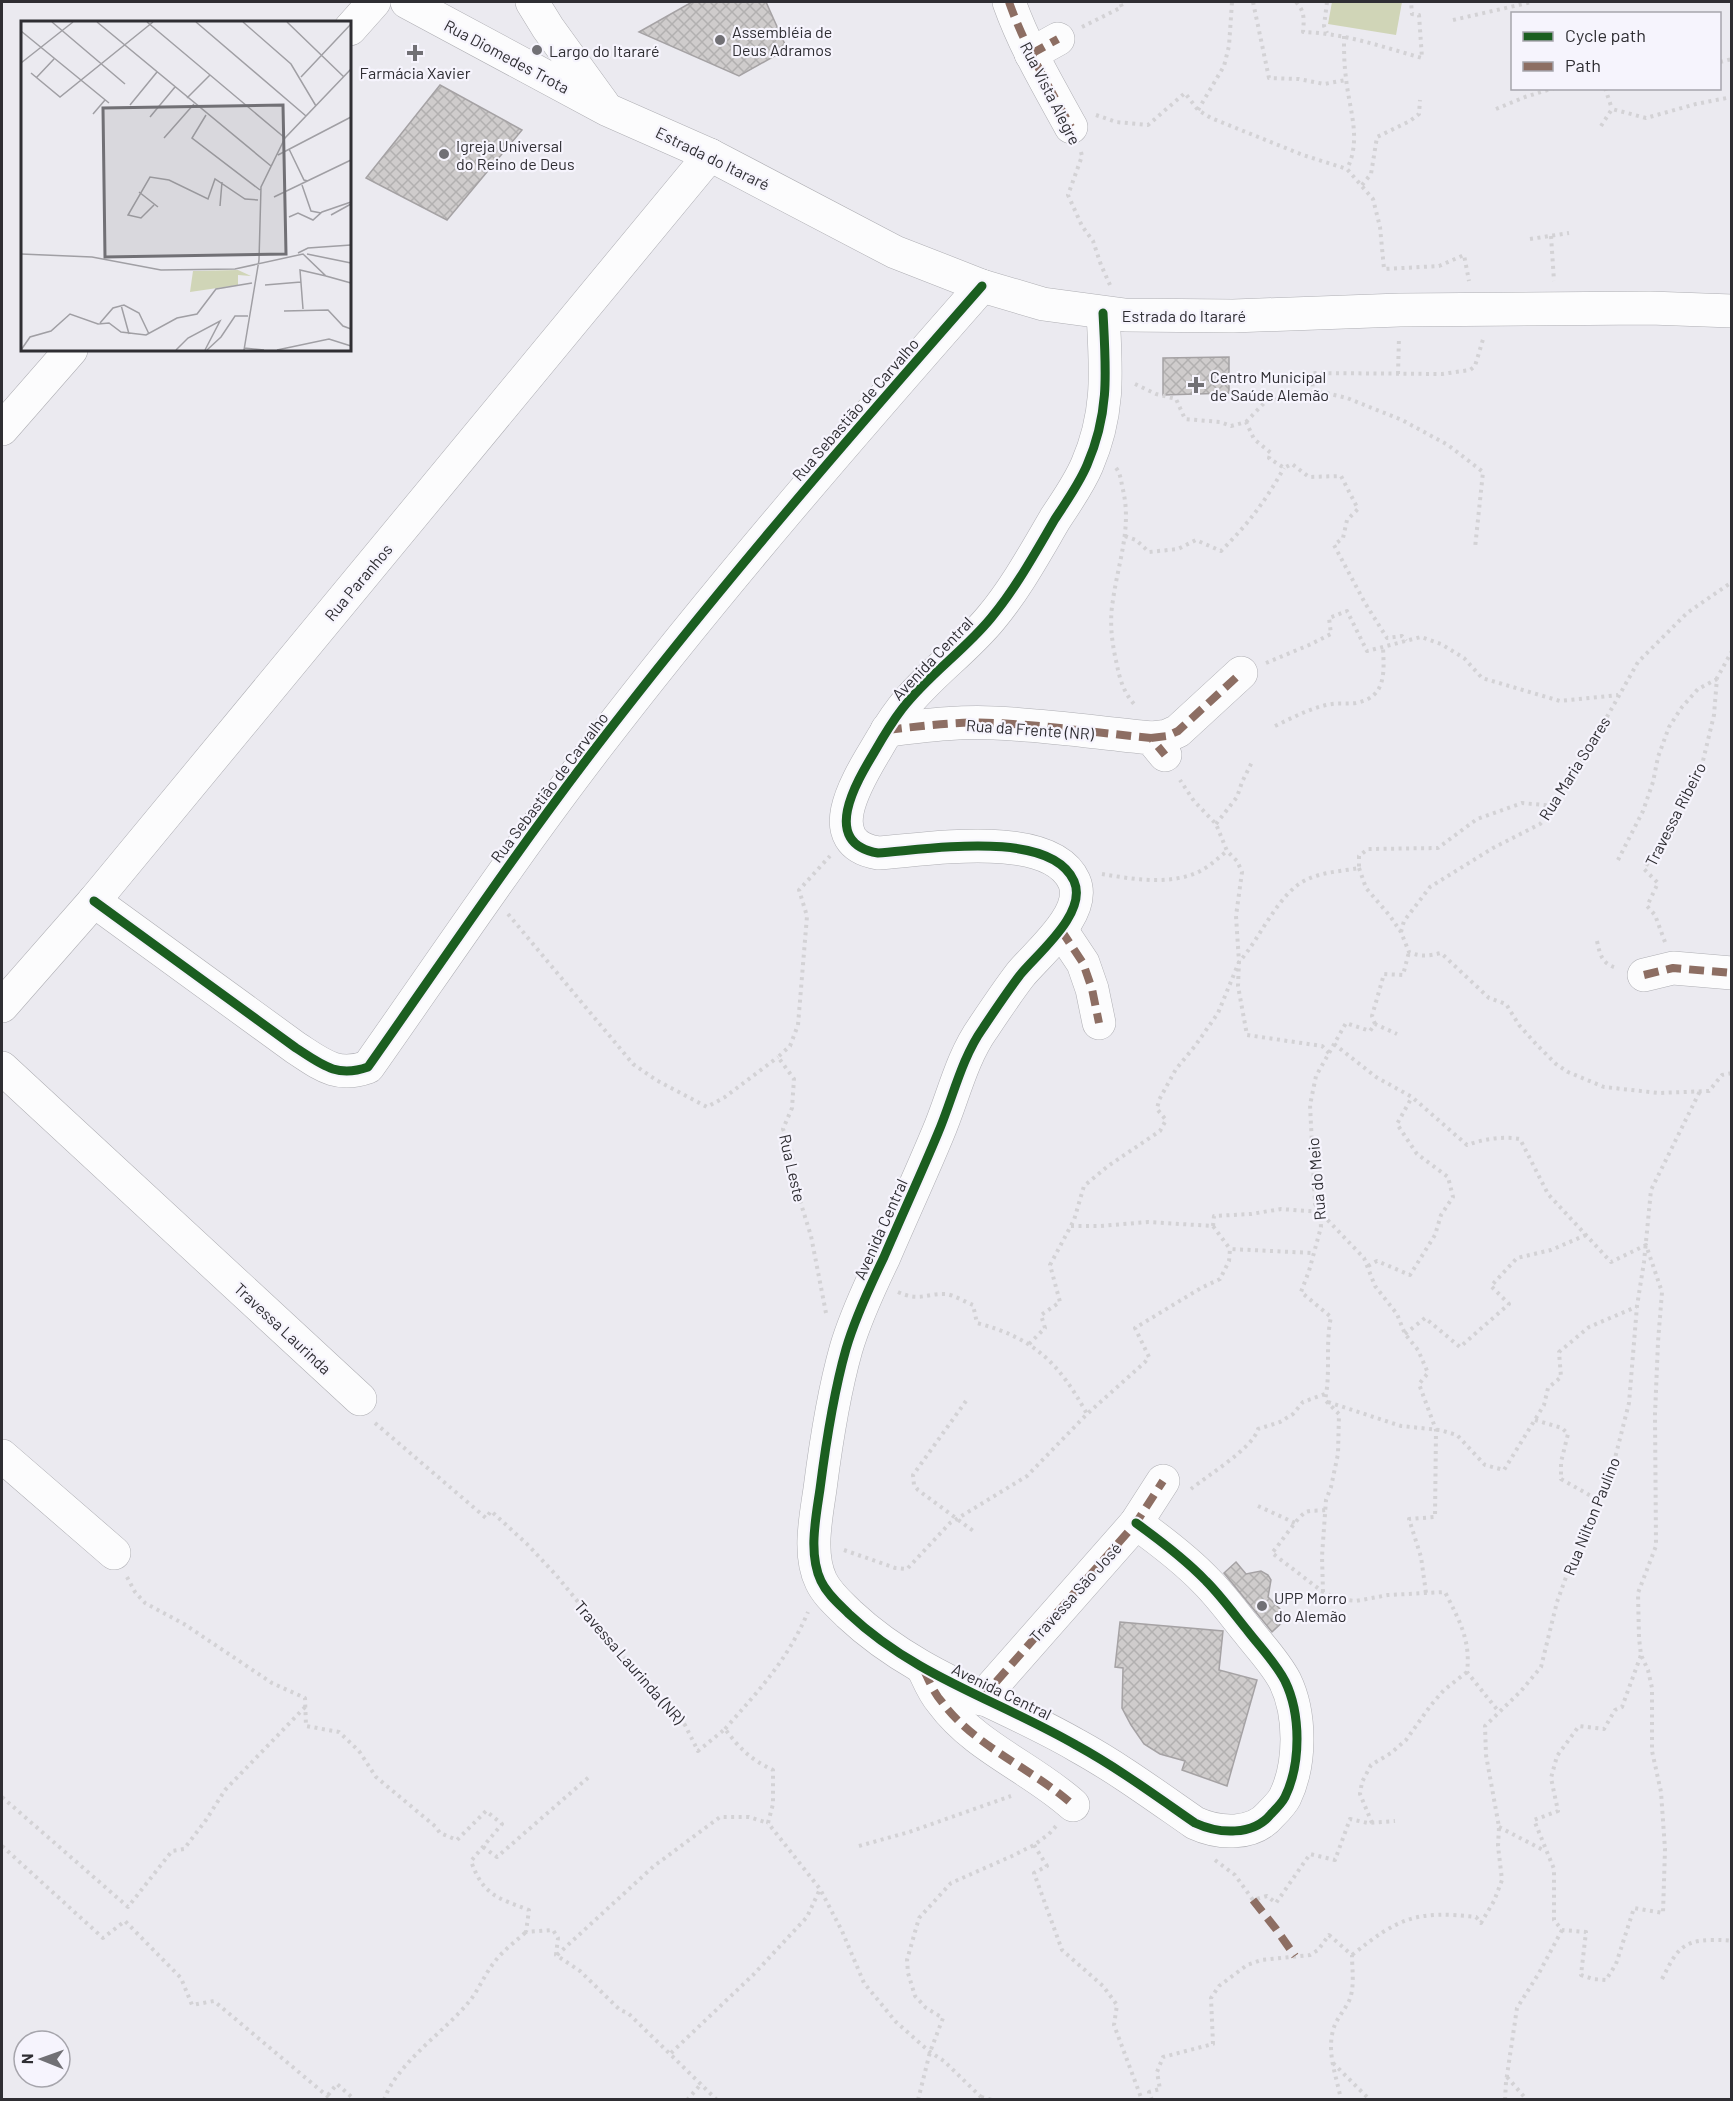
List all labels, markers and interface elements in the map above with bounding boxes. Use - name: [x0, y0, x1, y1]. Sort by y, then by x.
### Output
- legend: [1511, 12, 1721, 90]
- street label: Rua Diomedes Trota: [441, 15, 573, 97]
- inset map: [21, 21, 351, 351]
- place label: Assembléia de Deus Adramos: [732, 22, 832, 59]
- text: Cycle path: [1565, 24, 1646, 46]
- marker: Assembléia de Deus Adramos: [713, 33, 727, 47]
- street label: Rua Vista Alegre: [1017, 38, 1085, 148]
- place label: Largo do Itararé: [549, 41, 659, 60]
- marker: Largo do Itararé: [530, 43, 544, 57]
- marker: Farmácia Xavier: [408, 46, 422, 60]
- text: Path: [1565, 54, 1601, 76]
- place label: Farmácia Xavier: [359, 63, 471, 82]
- street label: Estrada do Itararé: [653, 122, 773, 194]
- place label: Igreja Universal do Reino de Deus: [456, 136, 575, 173]
- marker: Igreja Universal do Reino de Deus: [437, 147, 451, 161]
- street label: Estrada do Itararé: [1122, 306, 1246, 325]
- street label: Rua Sebastião de Carvalho: [788, 334, 922, 484]
- place label: Centro Municipal de Saúde Alemão: [1210, 367, 1329, 404]
- marker: Centro Municipal de Saúde Alemão: [1187, 376, 1205, 394]
- street label: Rua Paranhos: [320, 540, 396, 624]
- street label: Avenida Central: [888, 612, 976, 704]
- street label: Rua Sebastião de Carvalho: [486, 708, 612, 866]
- street label: Rua Maria Soares: [1534, 713, 1614, 823]
- street label: Rua da Frente (NR): [966, 715, 1095, 743]
- street label: Travessa Ribeiro: [1641, 759, 1709, 869]
- street label: Rua Leste: [776, 1132, 810, 1204]
- street label: Rua do Meio: [1303, 1137, 1329, 1221]
- street label: Avenida Central: [849, 1176, 911, 1282]
- street label: Travessa Laurinda: [231, 1278, 335, 1378]
- street label: Rua Nilton Paulino: [1559, 1454, 1623, 1578]
- street label: Travessa São José: [1025, 1538, 1125, 1646]
- place label: UPP Morro do Alemão: [1274, 1588, 1347, 1625]
- street label: Travessa Laurinda (NR): [571, 1596, 689, 1728]
- marker: UPP Morro do Alemão: [1255, 1599, 1269, 1613]
- street label: Avenida Central: [949, 1659, 1055, 1723]
- north arrow: [12, 2029, 72, 2089]
- text: N: [17, 2053, 36, 2064]

